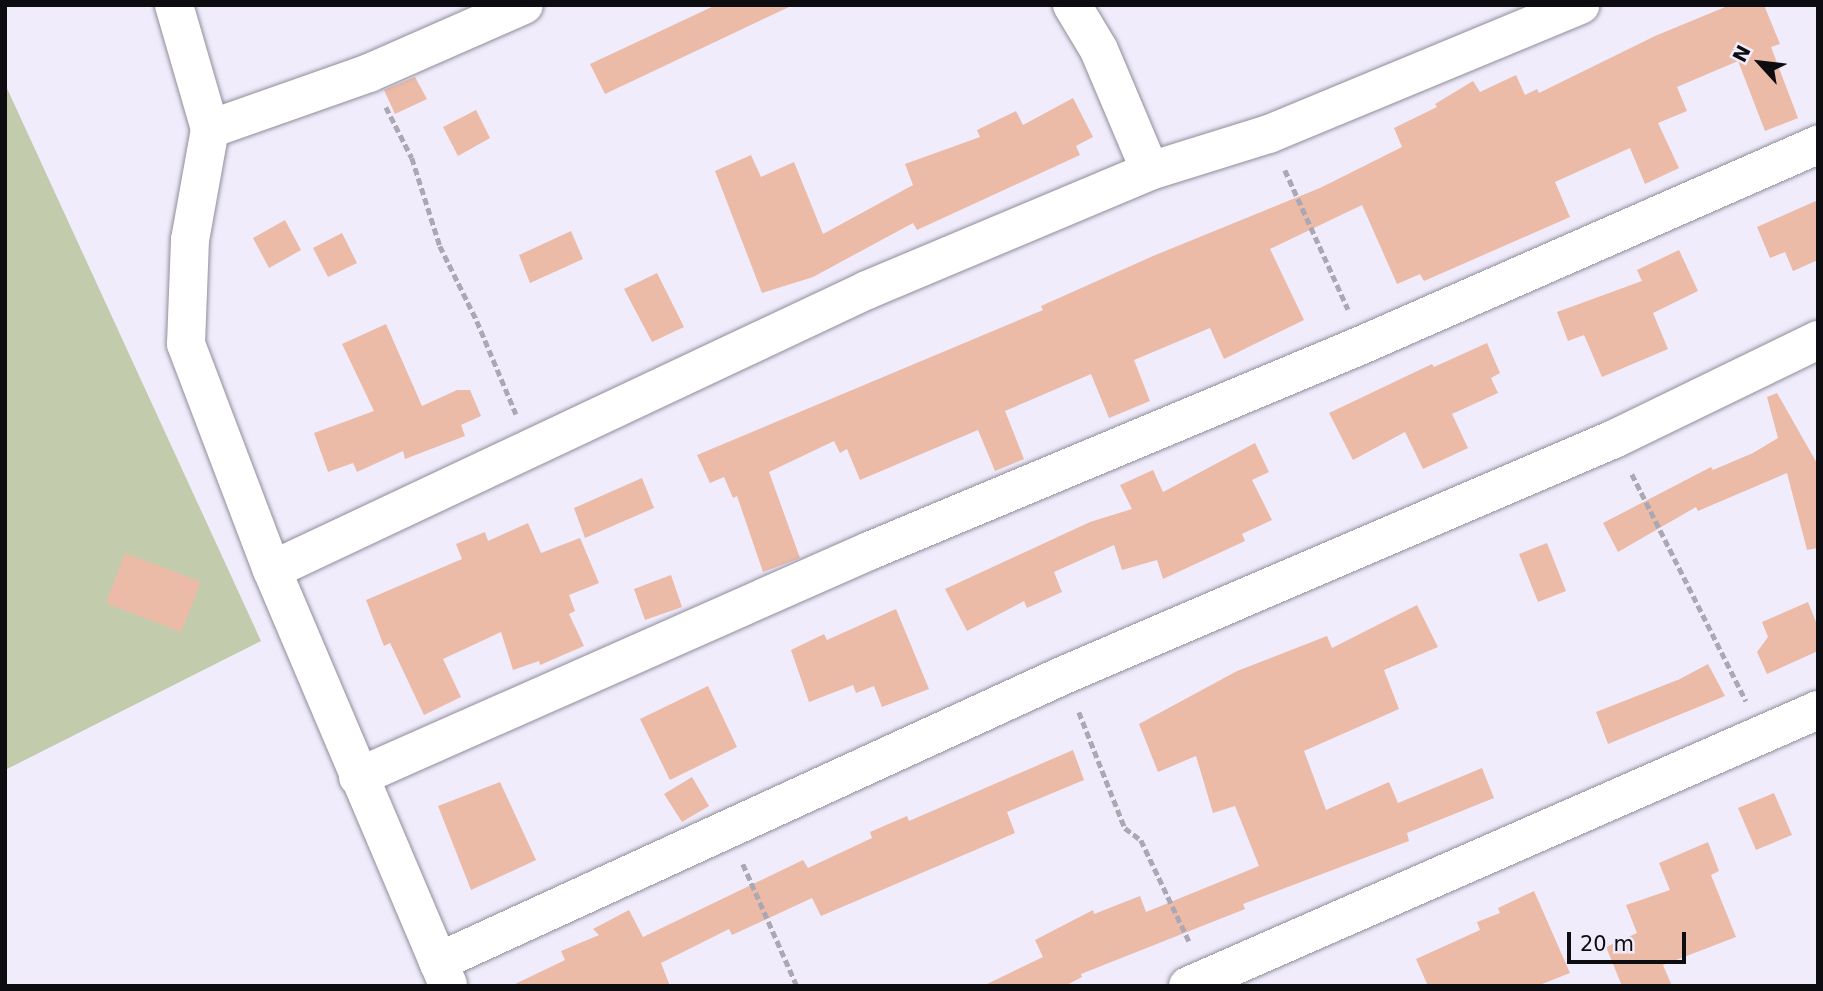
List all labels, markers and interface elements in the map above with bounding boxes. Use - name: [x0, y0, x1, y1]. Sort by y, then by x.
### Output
- north arrow: [1725, 28, 1795, 98]
- text: N: [1728, 41, 1755, 66]
- scale bar: [1571, 918, 1690, 962]
- text: 20 m: [1580, 932, 1634, 956]

